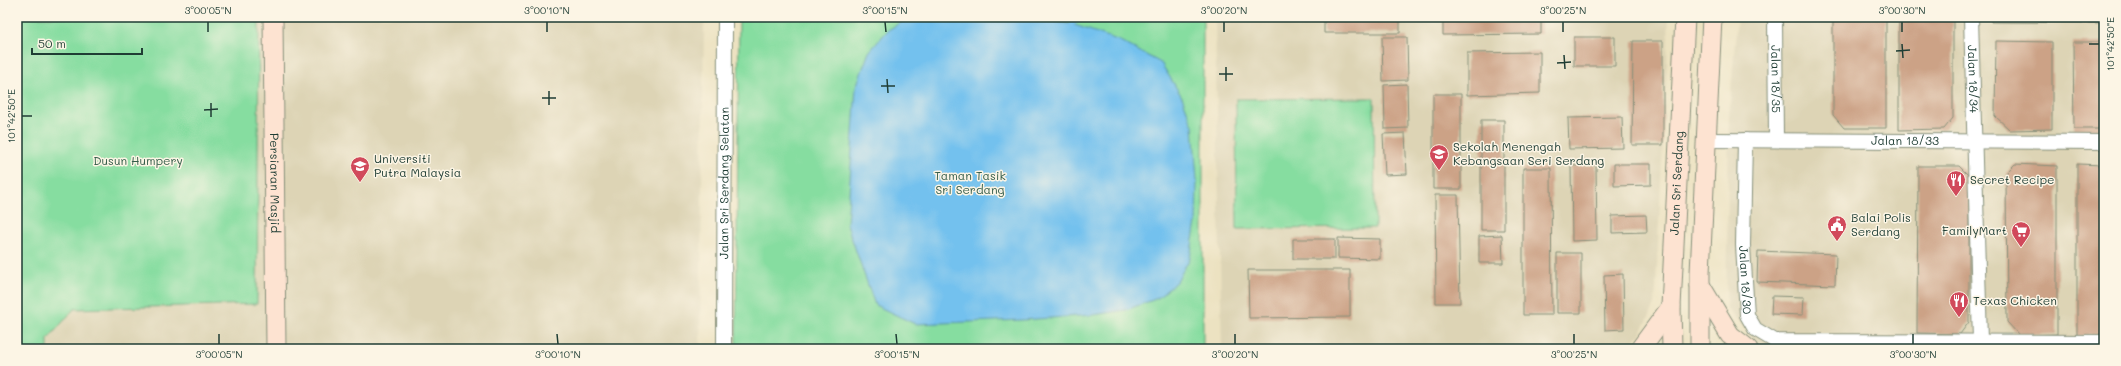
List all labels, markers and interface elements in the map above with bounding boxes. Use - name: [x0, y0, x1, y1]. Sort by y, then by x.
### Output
- text: 3°00'05"N: [184, 3, 232, 17]
- text: 3°00'10"N: [524, 3, 570, 17]
- text: 3°00'15"N: [862, 3, 908, 17]
- text: 3°00'20"N: [1201, 3, 1247, 17]
- text: 3°00'25"N: [1540, 3, 1586, 17]
- text: 3°00'30"N: [1878, 3, 1926, 17]
- text: 101°42'50"E: [2103, 17, 2117, 71]
- scale bar: [32, 30, 142, 56]
- text: 50 m: [38, 35, 66, 51]
- street label: Jalan 18/35: [1768, 45, 1785, 113]
- street label: Jalan 18/34: [1965, 45, 1983, 113]
- text: 101°42'50"E: [4, 89, 18, 143]
- street label: Jalan Sri Serdang Selatan: [715, 107, 732, 259]
- street label: Jalan Sri Serdang: [1665, 131, 1686, 236]
- street label: Jalan 18/33: [1871, 132, 1939, 148]
- street label: Persiaran Masjid: [267, 133, 284, 233]
- place label: Sekolah Menengah Kebangsaan Seri Serdang: [1453, 138, 1604, 168]
- school or university icon: Sekolah Menengah Kebangsaan Seri Serdang: [1428, 143, 1450, 171]
- place label: Universiti Putra Malaysia: [374, 150, 461, 180]
- park label: Dusun Humpery: [93, 152, 183, 168]
- school or university icon: Universiti Putra Malaysia: [349, 155, 371, 183]
- park label: Taman Tasik Sri Serdang: [934, 167, 1006, 197]
- restaurant icon: Secret Recipe: [1945, 169, 1967, 197]
- place label: Secret Recipe: [1970, 171, 2055, 187]
- place label: Balai Polis Serdang: [1851, 209, 1911, 239]
- public building icon: Balai Polis Serdang: [1826, 214, 1848, 242]
- supermarket icon: FamilyMart: [2010, 220, 2032, 248]
- place label: FamilyMart: [1942, 222, 2007, 238]
- street label: Jalan 18/30: [1736, 245, 1756, 315]
- restaurant icon: Texas Chicken: [1948, 290, 1970, 318]
- place label: Texas Chicken: [1973, 292, 2057, 308]
- text: 3°00'05"N: [195, 347, 243, 361]
- text: 3°00'10"N: [535, 347, 581, 361]
- text: 3°00'15"N: [874, 347, 920, 361]
- text: 3°00'20"N: [1212, 347, 1258, 361]
- text: 3°00'25"N: [1551, 347, 1597, 361]
- text: 3°00'30"N: [1889, 347, 1937, 361]

